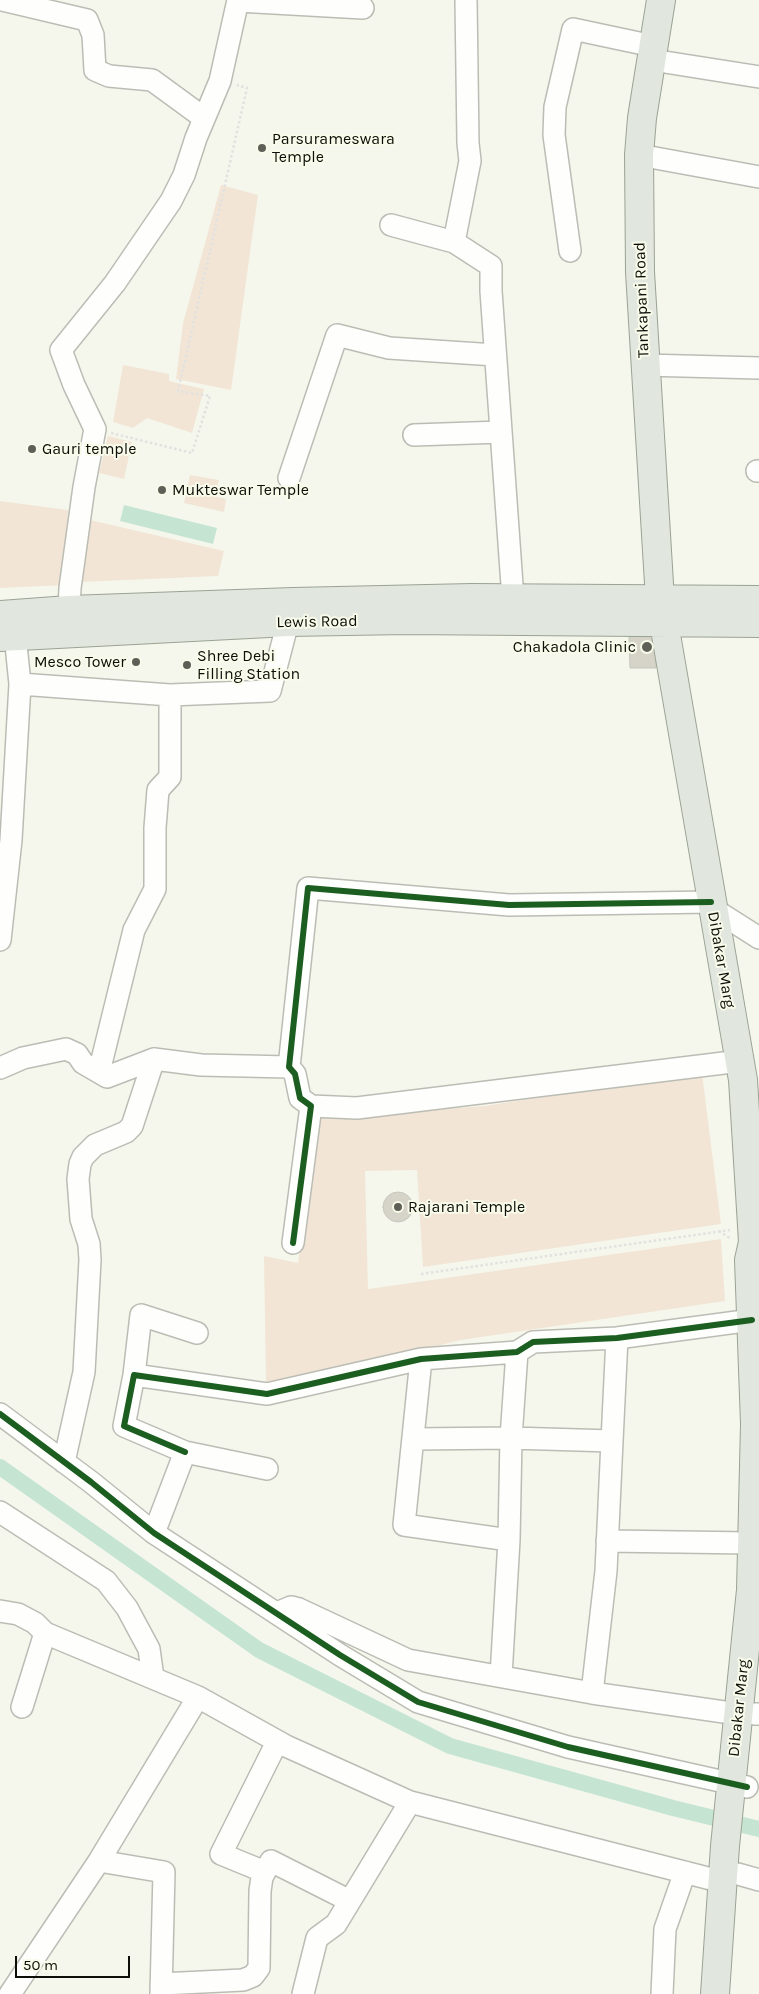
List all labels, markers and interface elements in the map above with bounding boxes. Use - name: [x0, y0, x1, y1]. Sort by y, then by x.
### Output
- place label: Parsurameswara Temple: [272, 129, 395, 167]
- marker: Parsurameswara Temple: [256, 142, 268, 154]
- street label: Tankapani Road: [630, 242, 654, 358]
- place label: Gauri temple: [42, 439, 136, 459]
- marker: Gauri temple: [26, 443, 38, 455]
- place label: Mukteswar Temple: [172, 480, 309, 500]
- marker: Mukteswar Temple: [156, 484, 168, 496]
- street label: Lewis Road: [276, 612, 358, 632]
- place label: Chakadola Clinic: [513, 637, 636, 657]
- marker: Chakadola Clinic: [640, 640, 654, 654]
- place label: Shree Debi Filling Station: [197, 646, 300, 684]
- place label: Mesco Tower: [34, 652, 126, 672]
- marker: Mesco Tower: [130, 656, 142, 668]
- marker: Shree Debi Filling Station: [181, 659, 193, 671]
- street label: Dibakar Marg: [703, 910, 739, 1010]
- place label: Rajarani Temple: [408, 1197, 525, 1217]
- marker: Rajarani Temple: [392, 1201, 404, 1213]
- street label: Dibakar Marg: [724, 1658, 754, 1758]
- scale bar: [18, 1946, 132, 1978]
- text: 50 m: [23, 1956, 58, 1974]

